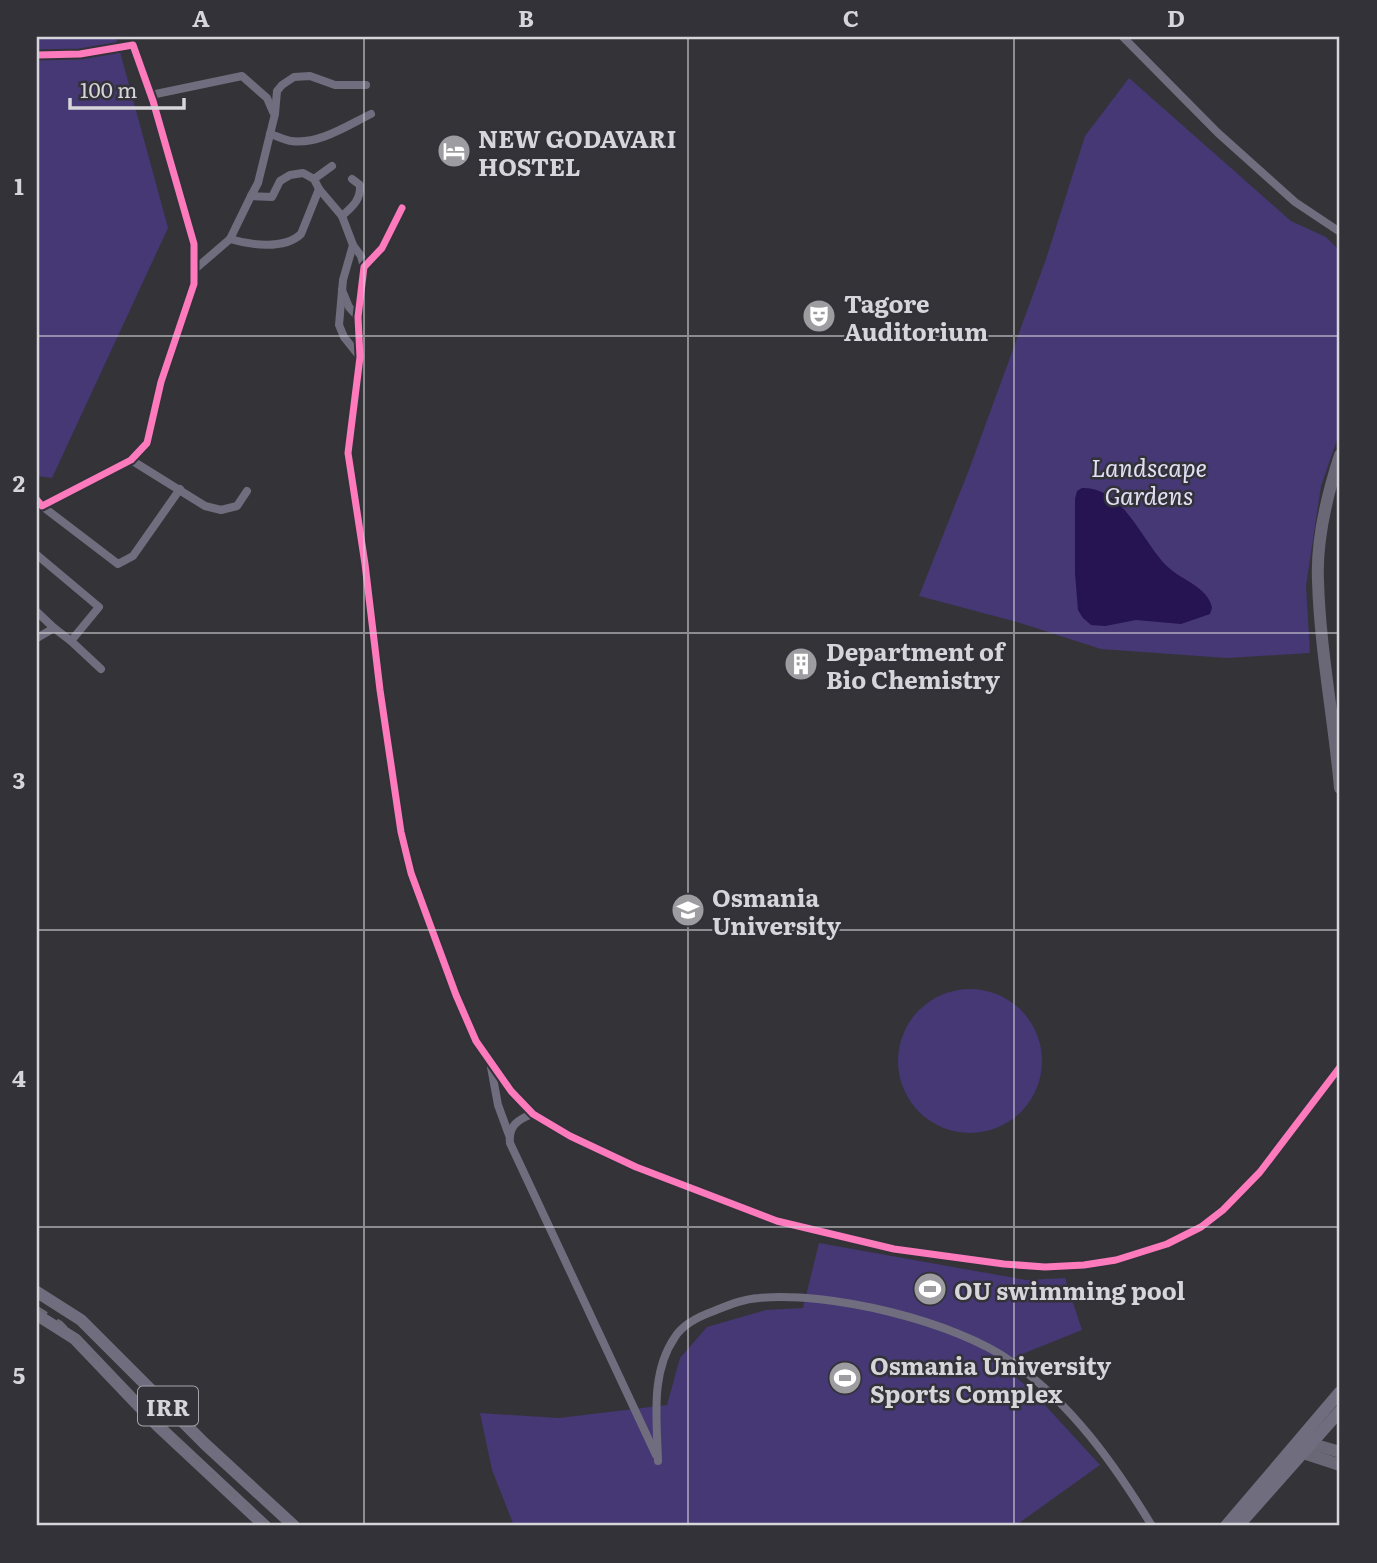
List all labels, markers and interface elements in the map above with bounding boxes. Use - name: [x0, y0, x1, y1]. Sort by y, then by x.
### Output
- text: A: [192, 0, 210, 34]
- text: B: [518, 0, 534, 34]
- text: C: [843, 0, 859, 34]
- text: D: [1167, 0, 1185, 34]
- scale bar: [70, 66, 184, 110]
- text: 100 m: [80, 73, 137, 104]
- place label: NEW GODAVARI HOSTEL: [478, 120, 677, 183]
- hotel icon: NEW GODAVARI HOSTEL: [435, 132, 473, 170]
- text: 1: [14, 168, 24, 202]
- place label: Tagore Auditorium: [844, 285, 988, 348]
- theatre icon: Tagore Auditorium: [800, 297, 838, 335]
- park label: Landscape Gardens: [1091, 449, 1207, 512]
- text: 2: [13, 465, 25, 499]
- place label: Department of Bio Chemistry: [826, 633, 1007, 696]
- building icon: Department of Bio Chemistry: [782, 645, 820, 683]
- text: 3: [13, 762, 25, 796]
- place label: Osmania University: [712, 879, 841, 942]
- school or university icon: Osmania University: [669, 891, 707, 929]
- text: 4: [12, 1060, 26, 1094]
- sports icon: OU swimming pool: [911, 1270, 949, 1308]
- place label: OU swimming pool: [954, 1272, 1186, 1307]
- place label: Osmania University Sports Complex: [870, 1347, 1111, 1410]
- text: 5: [13, 1357, 25, 1391]
- sports icon: Osmania University Sports Complex: [826, 1359, 864, 1397]
- road number: IRR: [138, 1386, 198, 1426]

